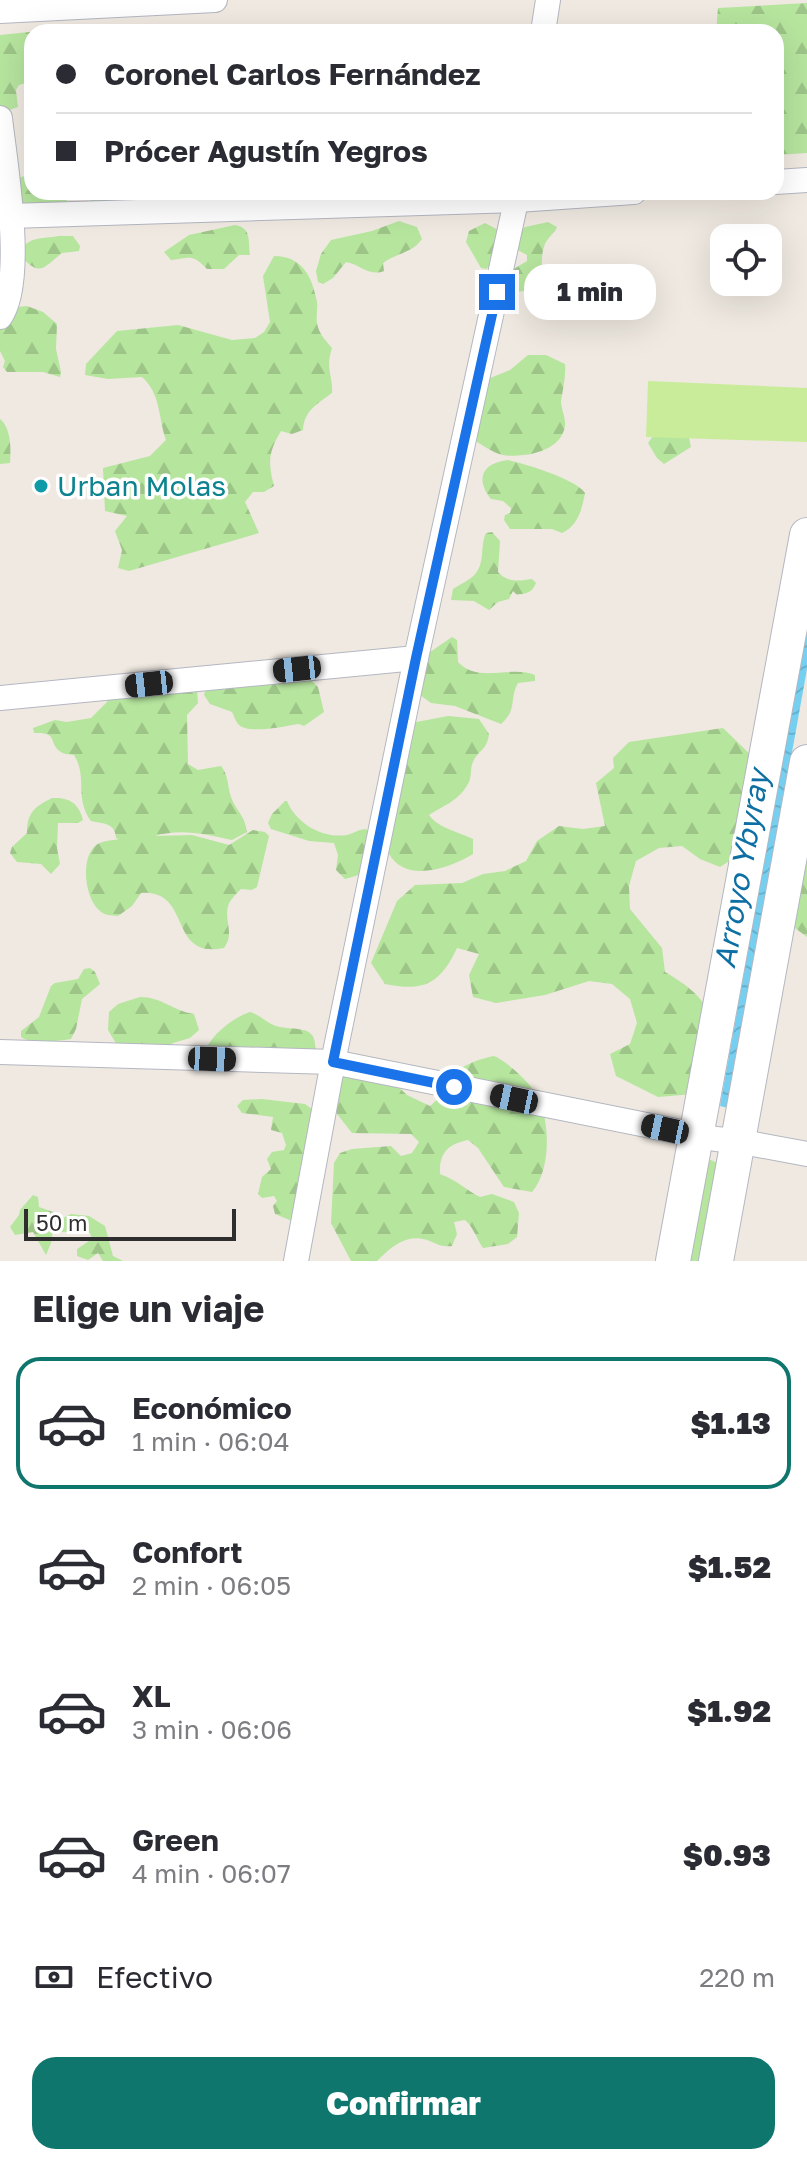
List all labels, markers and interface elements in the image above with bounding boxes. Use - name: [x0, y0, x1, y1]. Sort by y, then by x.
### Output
- text: Coronel Carlos Fernández: [104, 56, 481, 92]
- text: Prócer Agustín Yegros: [104, 133, 428, 169]
- map controls: [710, 224, 782, 296]
- button: locate: [710, 224, 782, 296]
- callout: 1 min: [525, 264, 657, 320]
- route end: [479, 274, 515, 310]
- text: 1 min: [557, 276, 623, 307]
- place label: Urban Molas: [57, 469, 226, 502]
- marker: Urban Molas: [32, 477, 50, 495]
- car: [272, 655, 322, 683]
- car: [124, 670, 174, 698]
- water label: Arroyo Ybyray: [706, 763, 777, 971]
- car: [188, 1046, 236, 1072]
- route start: [436, 1069, 472, 1105]
- car: [488, 1082, 540, 1116]
- car: [639, 1112, 691, 1146]
- scale bar: [24, 1205, 236, 1241]
- text: 50 m: [36, 1209, 87, 1236]
- text: Elige un viaje: [32, 1287, 264, 1330]
- icon: car: [36, 1387, 108, 1459]
- text: Económico: [132, 1390, 292, 1426]
- text: $1.13: [690, 1405, 771, 1441]
- text: 1 min · 06:04: [132, 1426, 290, 1457]
- icon: car: [36, 1531, 108, 1603]
- text: Confort: [132, 1534, 243, 1570]
- text: $1.52: [688, 1549, 771, 1585]
- text: 2 min · 06:05: [132, 1570, 291, 1601]
- icon: car: [36, 1675, 108, 1747]
- text: XL: [132, 1678, 171, 1714]
- text: $1.92: [687, 1693, 771, 1729]
- text: 3 min · 06:06: [132, 1714, 292, 1745]
- icon: car: [36, 1819, 108, 1891]
- text: Green: [132, 1822, 219, 1858]
- text: $0.93: [683, 1837, 771, 1873]
- text: 4 min · 06:07: [132, 1858, 291, 1889]
- icon: cash: [32, 1955, 76, 1999]
- text: Efectivo: [96, 1959, 213, 1995]
- text: 220 m: [699, 1962, 775, 1993]
- button: Confirmar: [32, 2057, 775, 2149]

